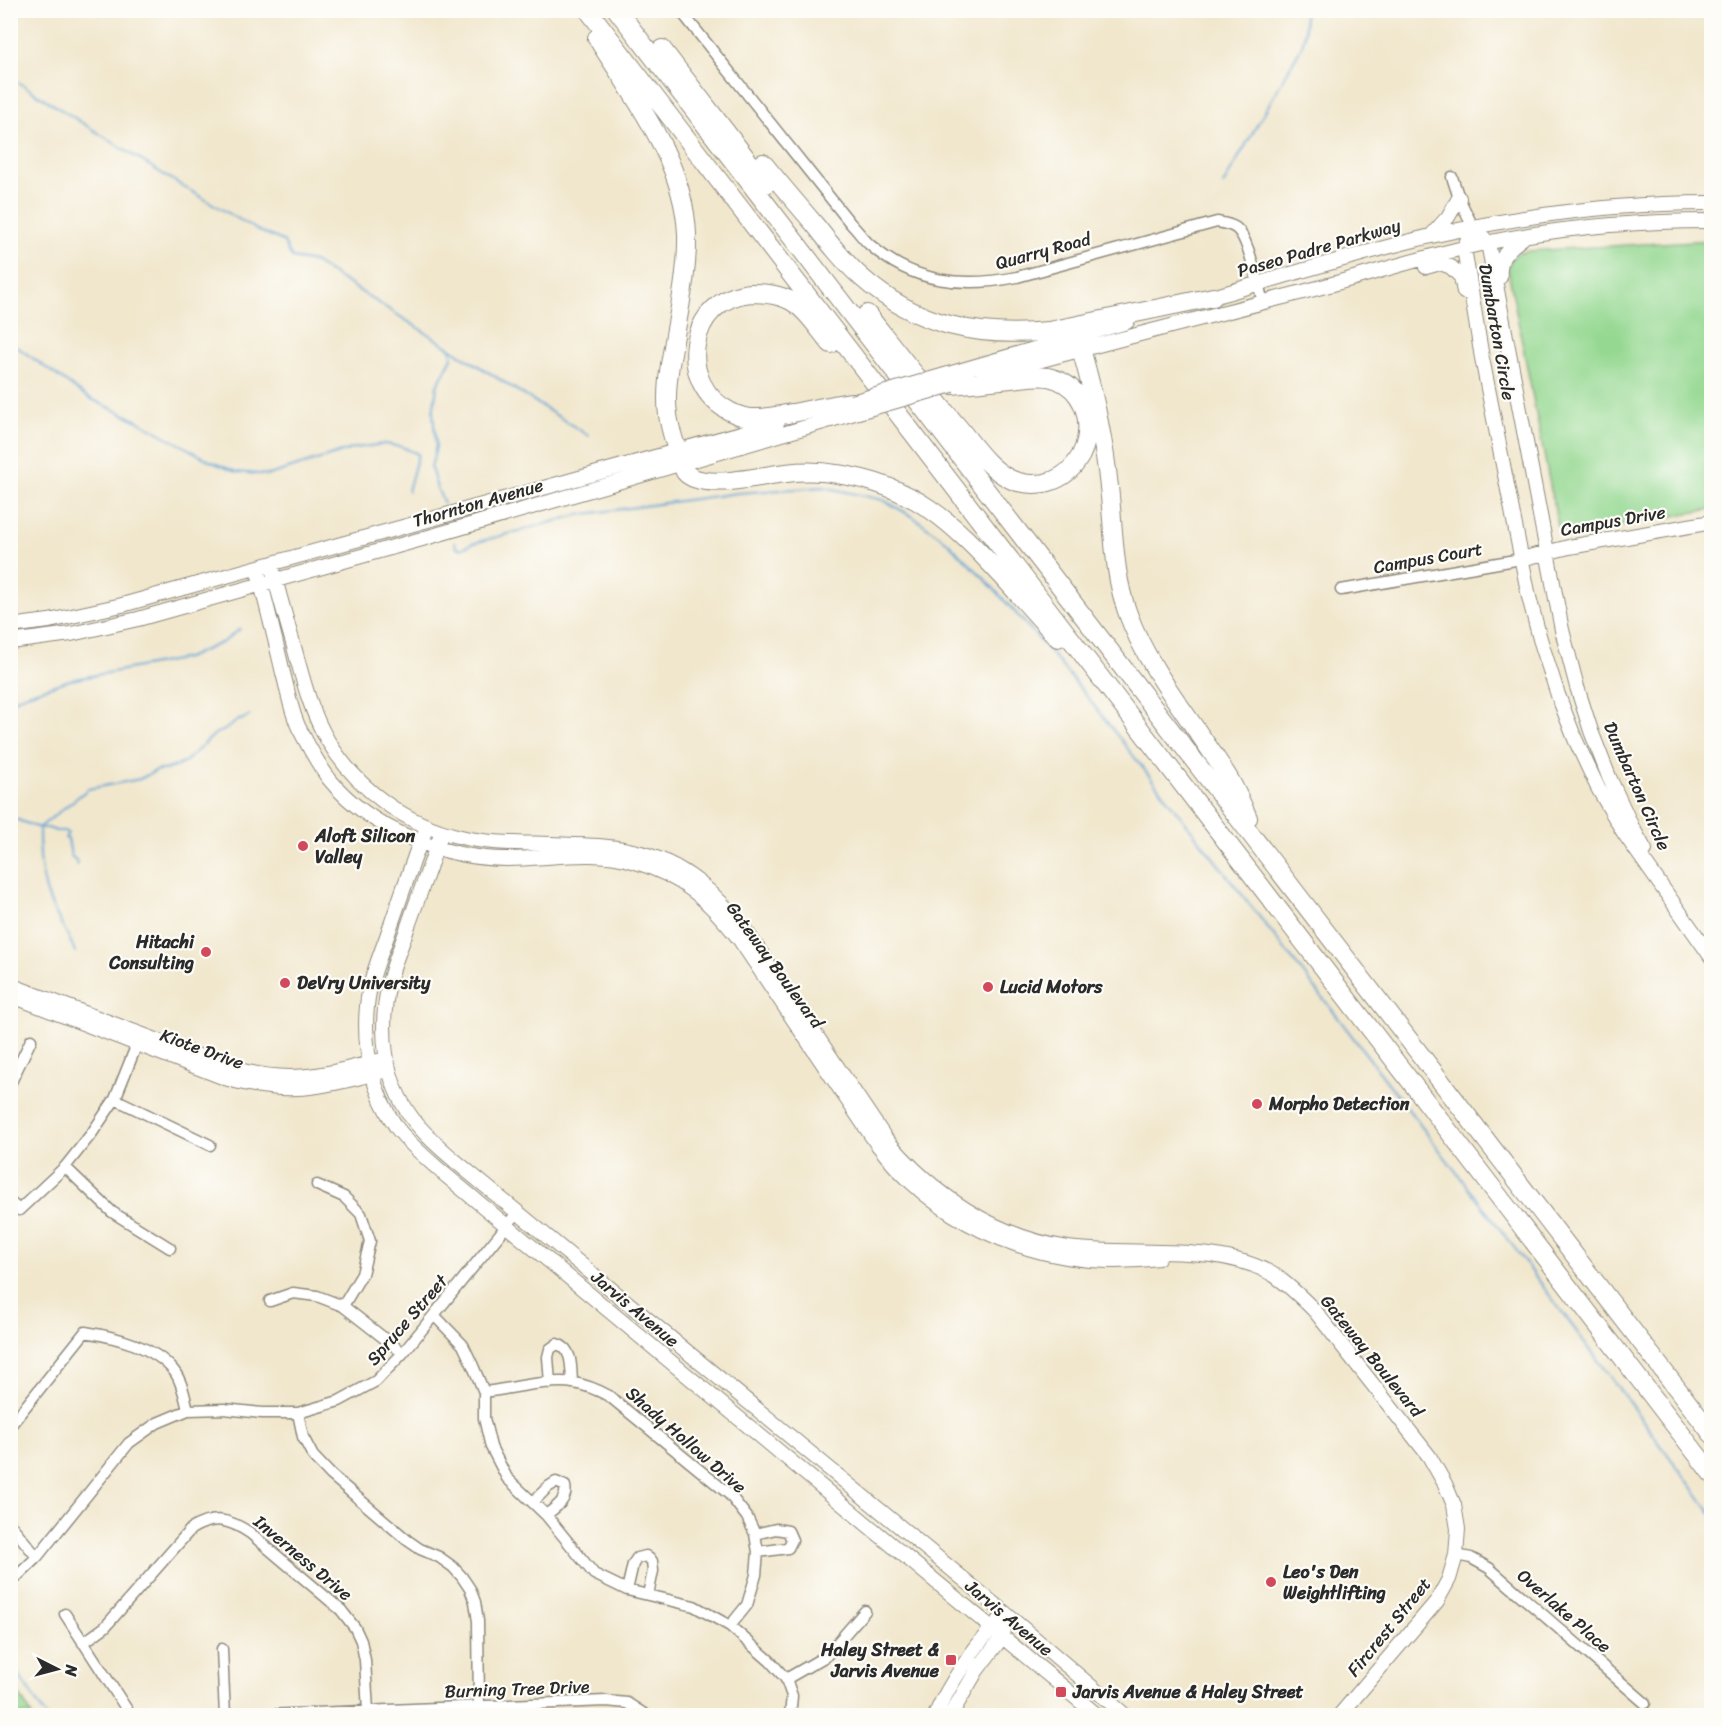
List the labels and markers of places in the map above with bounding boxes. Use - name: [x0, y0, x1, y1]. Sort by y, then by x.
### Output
- place label: Aloft Silicon Valley: [314, 820, 415, 873]
- marker: Aloft Silicon Valley: [296, 839, 310, 853]
- place label: Hitachi Consulting: [108, 926, 195, 979]
- marker: Hitachi Consulting: [199, 945, 213, 959]
- place label: DeVry University: [297, 967, 431, 999]
- place label: Lucid Motors: [1000, 971, 1103, 1003]
- marker: DeVry University: [278, 976, 292, 990]
- marker: Lucid Motors: [981, 980, 995, 994]
- place label: Morpho Detection: [1268, 1088, 1410, 1120]
- marker: Morpho Detection: [1250, 1097, 1264, 1111]
- place label: Leo's Den Weightlifting: [1283, 1556, 1386, 1609]
- marker: Leo's Den Weightlifting: [1264, 1575, 1278, 1589]
- place label: Haley Street & Jarvis Avenue: [820, 1634, 940, 1687]
- marker: Haley Street & Jarvis Avenue: [944, 1653, 958, 1667]
- place label: Jarvis Avenue & Haley Street: [1072, 1676, 1304, 1708]
- marker: Jarvis Avenue & Haley Street: [1054, 1685, 1068, 1699]

